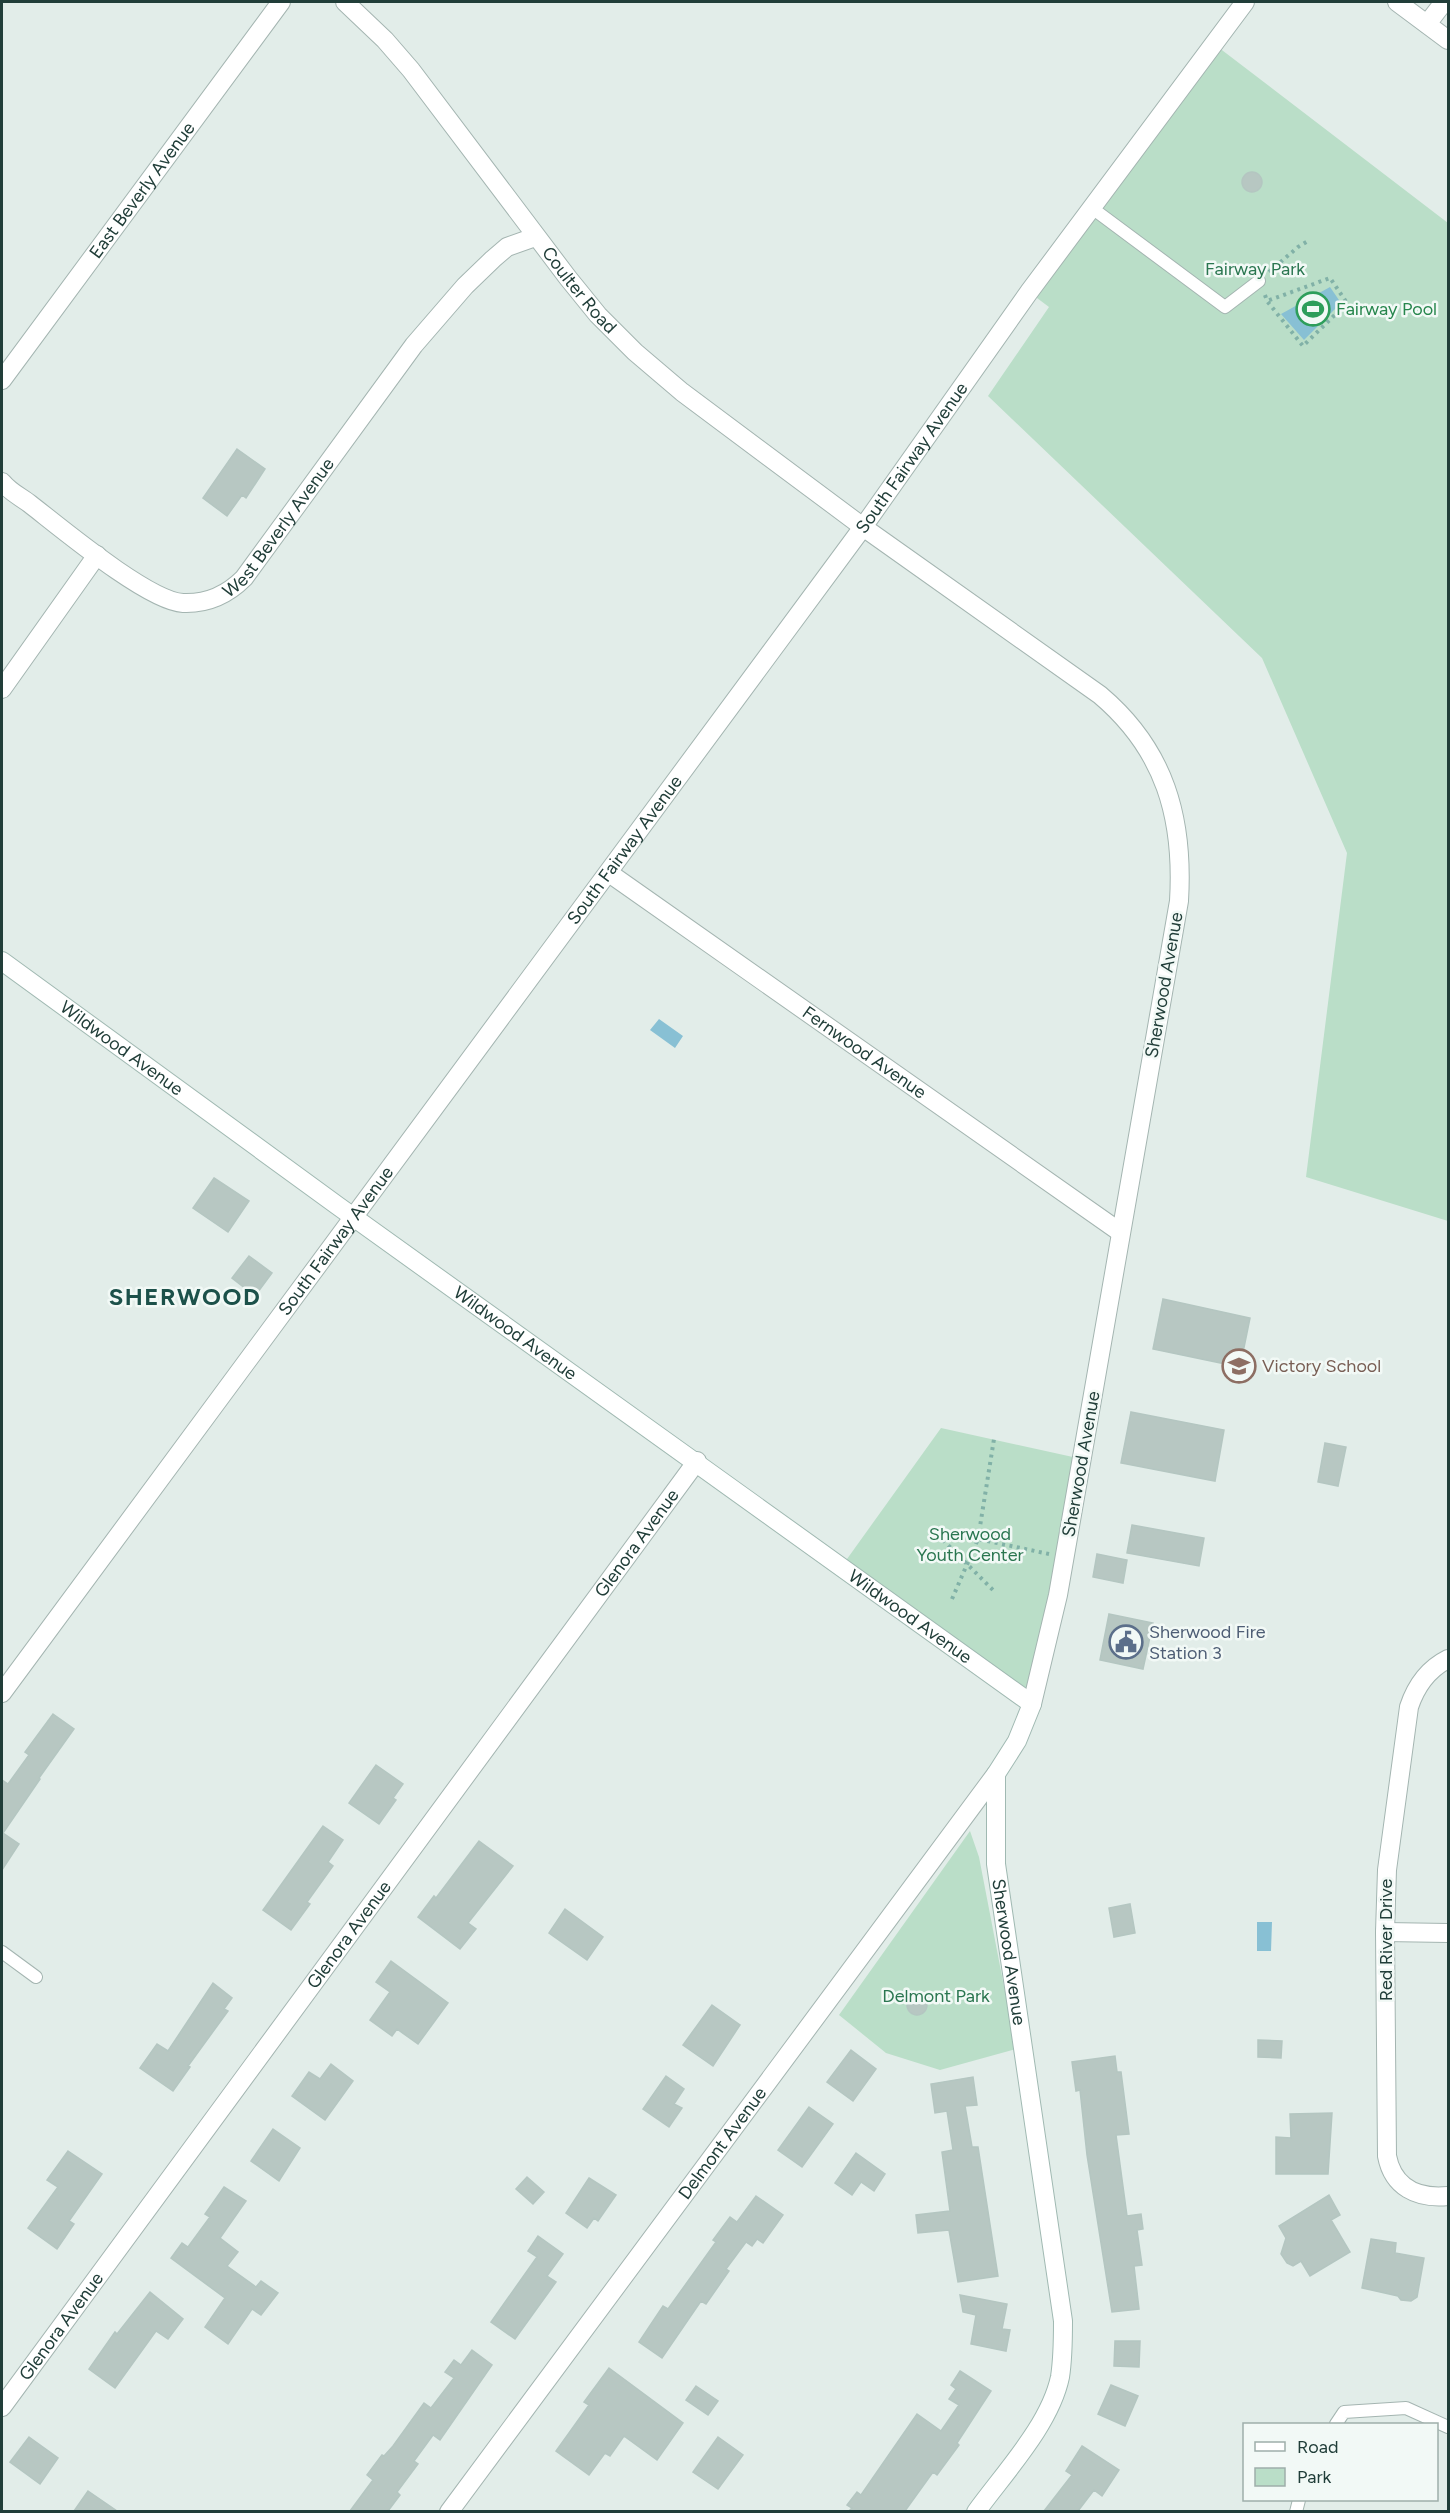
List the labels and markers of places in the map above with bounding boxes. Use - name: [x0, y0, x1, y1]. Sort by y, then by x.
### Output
- sports icon: Fairway Pool: [1295, 291, 1331, 327]
- place label: Fairway Pool: [1336, 298, 1437, 320]
- school or university icon: Victory School: [1221, 1348, 1257, 1384]
- place label: Victory School: [1262, 1355, 1381, 1377]
- place label: Sherwood Fire Station 3: [1149, 1621, 1266, 1664]
- public building icon: Sherwood Fire Station 3: [1108, 1624, 1144, 1660]

